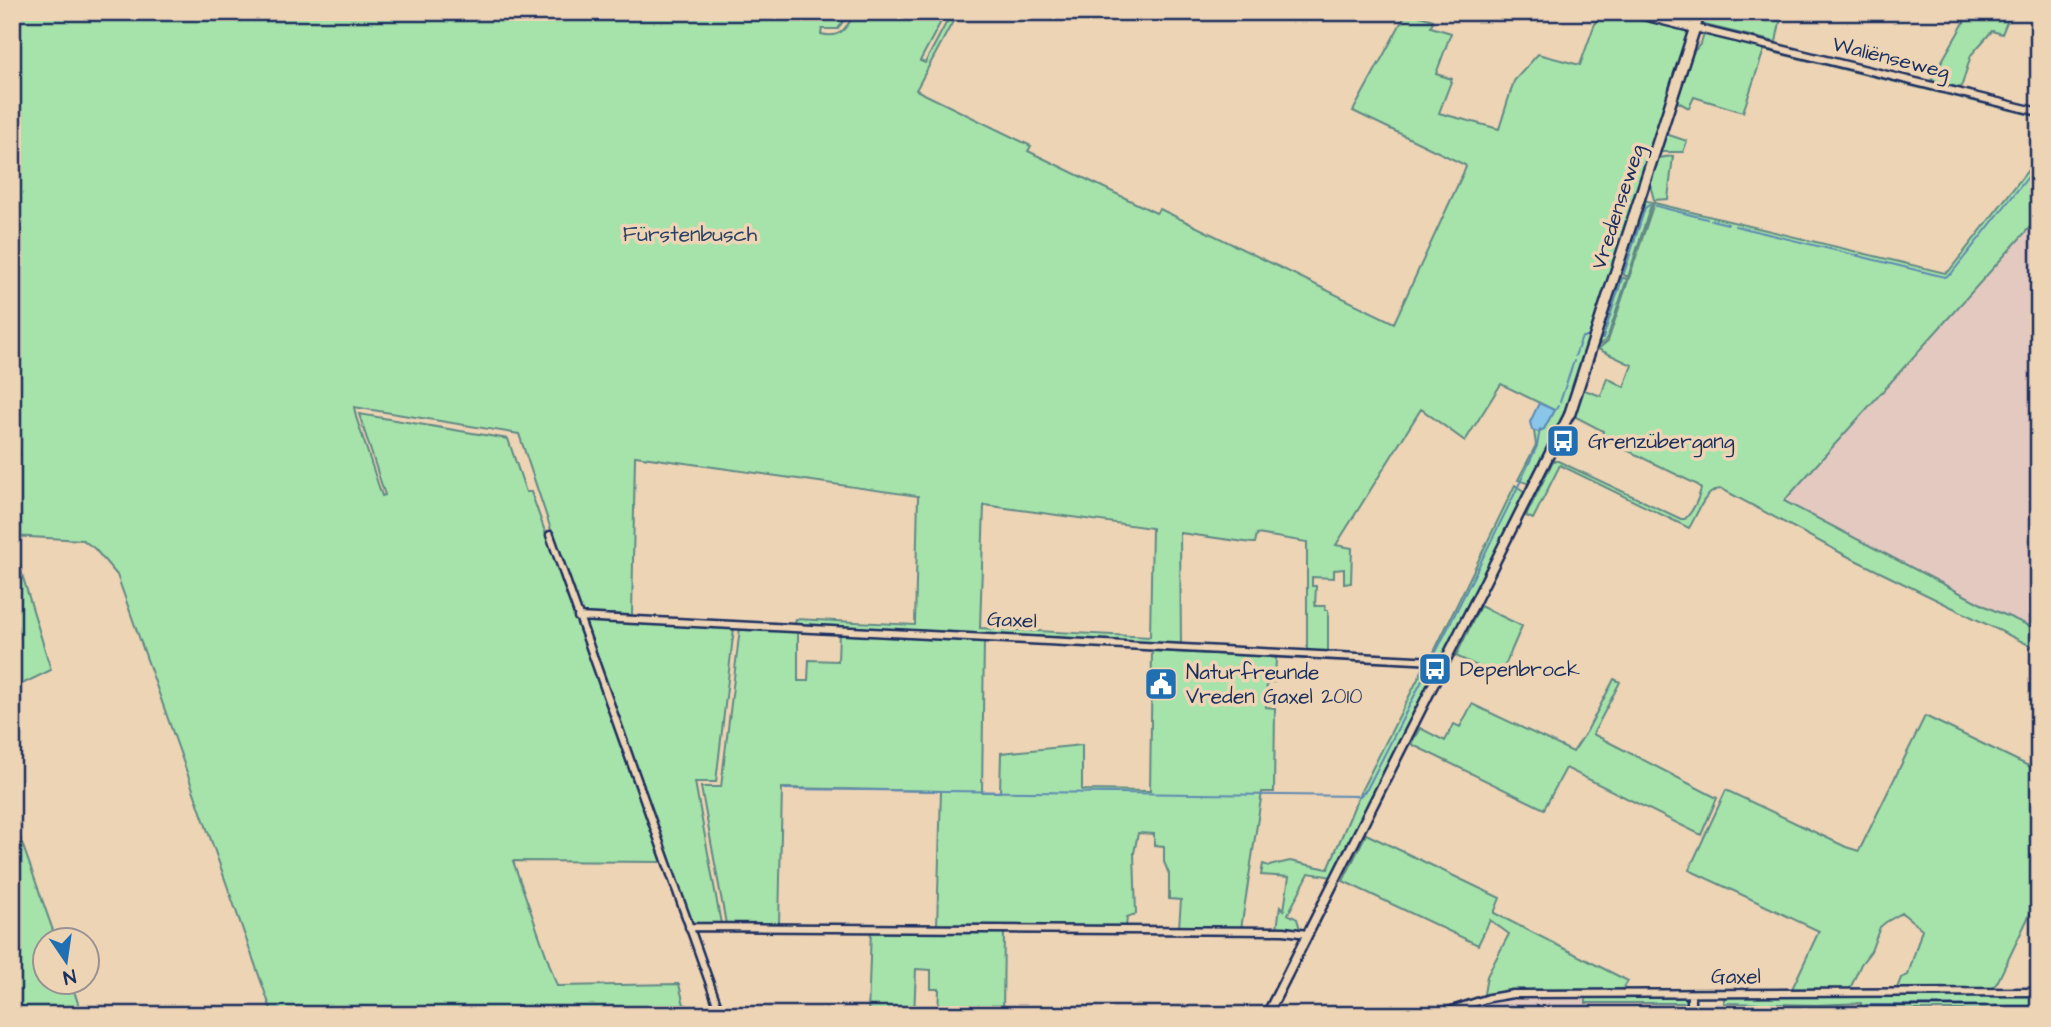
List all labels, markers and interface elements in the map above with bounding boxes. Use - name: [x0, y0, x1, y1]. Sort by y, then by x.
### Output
- street label: Waliënseweg: [1829, 29, 1953, 89]
- street label: Vredenseweg: [1584, 141, 1654, 274]
- park label: Fürstenbusch: [623, 220, 758, 249]
- bus stop icon: Grenzübergang: [1544, 422, 1582, 460]
- place label: Grenzübergang: [1588, 427, 1735, 458]
- street label: Gaxel: [986, 604, 1038, 636]
- bus stop icon: Depenbrock: [1416, 650, 1454, 688]
- place label: Depenbrock: [1460, 655, 1580, 685]
- place label: Naturfreunde Vreden Gaxel 2010: [1186, 658, 1363, 711]
- public building icon: Naturfreunde Vreden Gaxel 2010: [1142, 665, 1180, 703]
- north arrow: [32, 926, 102, 996]
- text: N: [61, 962, 78, 991]
- street label: Gaxel: [1711, 962, 1761, 991]

